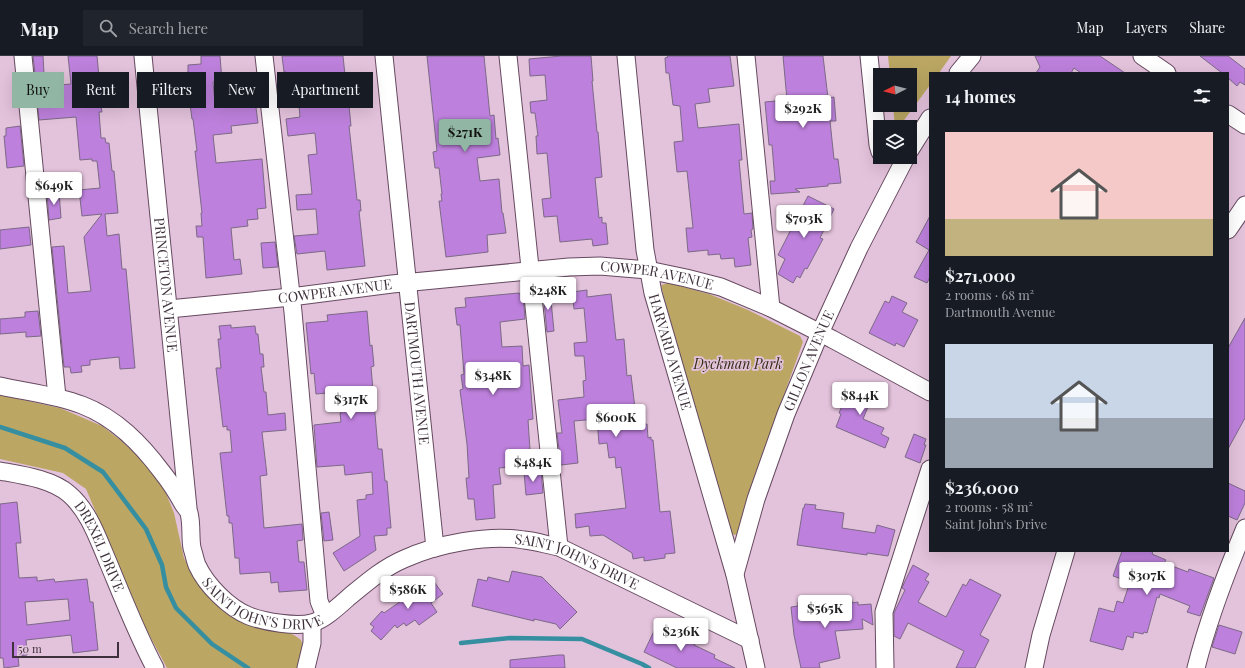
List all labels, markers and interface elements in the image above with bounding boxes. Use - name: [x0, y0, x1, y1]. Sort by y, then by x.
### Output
- search box: [83, 10, 363, 46]
- text: Map: [20, 15, 59, 41]
- icon: search: [97, 17, 119, 39]
- text: Search here: [129, 18, 208, 38]
- text: Map: [1076, 18, 1104, 37]
- text: Layers: [1126, 18, 1167, 37]
- text: Share: [1189, 18, 1225, 37]
- north arrow: [873, 68, 917, 112]
- map controls: [873, 68, 917, 164]
- chip: Buy: [12, 72, 64, 108]
- chip: Rent: [72, 72, 129, 108]
- chip: Filters: [137, 72, 206, 108]
- chip: New: [214, 72, 269, 108]
- chip: Apartment: [277, 72, 373, 108]
- text: 14 homes: [945, 85, 1016, 107]
- icon: filters: [1191, 85, 1213, 107]
- pin: $292K: [775, 95, 831, 129]
- text: $292K: [784, 99, 822, 116]
- pin: $271K: [437, 119, 493, 153]
- button: layers: [873, 120, 917, 164]
- text: $271K: [448, 123, 482, 140]
- icon: home: [1043, 158, 1115, 230]
- pin: $649K: [26, 172, 82, 206]
- text: $649K: [35, 176, 73, 193]
- pin: $703K: [776, 205, 832, 239]
- text: $703K: [785, 209, 823, 226]
- street label: PRINCETON AVENUE: [150, 217, 182, 353]
- street label: COWPER AVENUE: [600, 256, 716, 294]
- text: $271,000: [945, 264, 1015, 286]
- street label: COWPER AVENUE: [277, 274, 393, 307]
- pin: $248K: [520, 277, 576, 311]
- text: $248K: [529, 281, 567, 298]
- text: 2 rooms · 68 m²: [945, 286, 1034, 303]
- street label: HARVARD AVENUE: [645, 291, 696, 412]
- street label: DARTMOUTH AVENUE: [401, 301, 434, 446]
- text: Dartmouth Avenue: [945, 303, 1055, 320]
- street label: GILLON AVENUE: [778, 307, 838, 414]
- park label: Dyckman Park: [692, 354, 783, 373]
- pin: $348K: [465, 362, 521, 396]
- text: $348K: [474, 366, 512, 383]
- icon: home: [1043, 370, 1115, 442]
- pin: $844K: [832, 382, 888, 416]
- pin: $317K: [323, 386, 379, 420]
- text: $844K: [841, 386, 879, 403]
- text: $317K: [334, 390, 368, 407]
- pin: $600K: [588, 404, 644, 438]
- text: $600K: [596, 408, 636, 425]
- pin: $484K: [505, 449, 561, 483]
- text: $484K: [514, 453, 552, 470]
- text: $236,000: [945, 476, 1019, 498]
- street label: DREXEL DRIVE: [71, 497, 129, 594]
- text: 2 rooms · 58 m²: [945, 498, 1033, 515]
- text: Saint John's Drive: [945, 515, 1047, 532]
- street label: SAINT JOHN'S DRIVE: [514, 529, 642, 593]
- pin: $307K: [1119, 562, 1175, 596]
- text: $307K: [1128, 566, 1166, 583]
- street label: SAINT JOHN'S DRIVE: [198, 573, 326, 633]
- pin: $586K: [380, 576, 436, 610]
- text: $586K: [389, 580, 427, 597]
- pin: $565K: [797, 595, 853, 629]
- text: $565K: [807, 599, 843, 616]
- pin: $236K: [653, 618, 709, 652]
- text: $236K: [662, 622, 700, 639]
- scale bar: [12, 640, 119, 659]
- text: 50 m: [18, 641, 42, 656]

